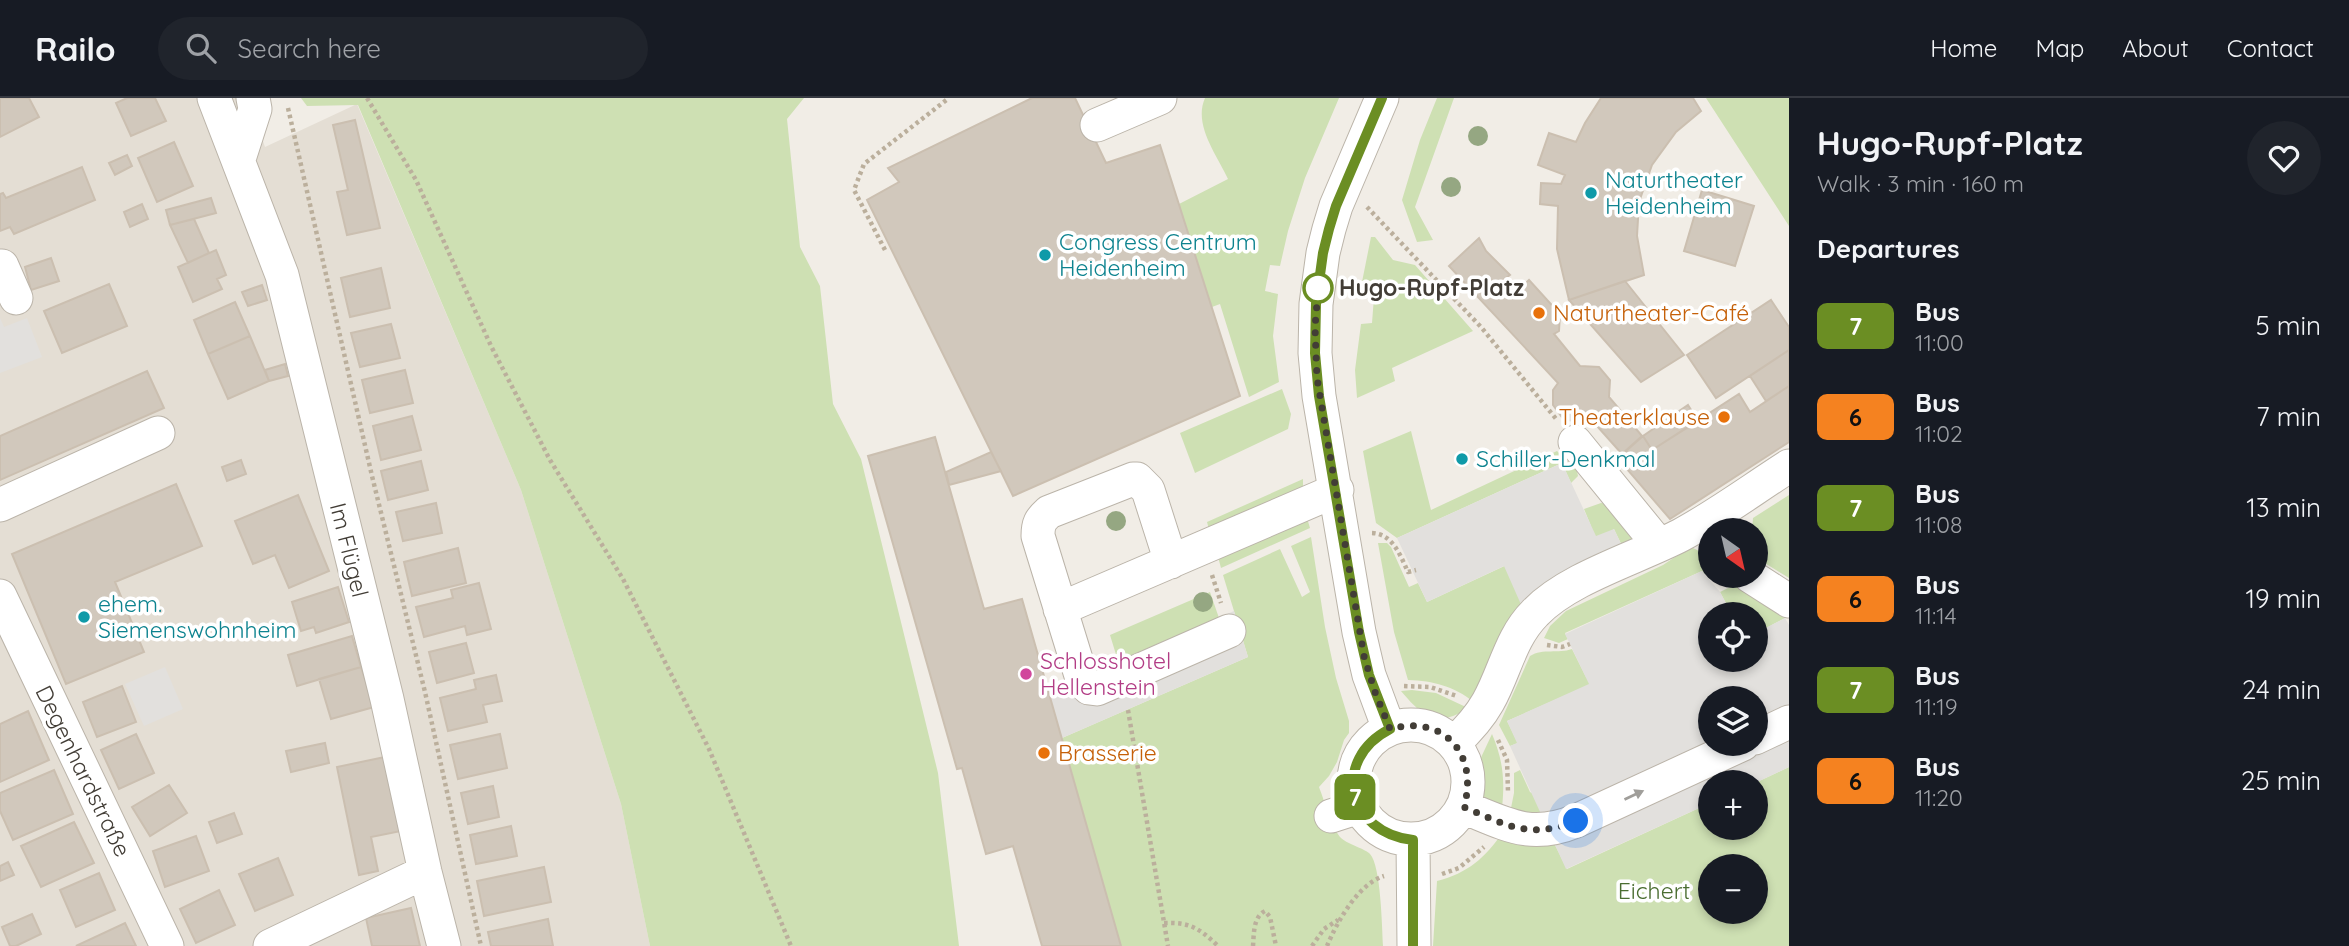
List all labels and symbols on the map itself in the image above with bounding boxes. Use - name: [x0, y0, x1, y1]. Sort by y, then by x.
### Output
- place label: Naturtheater Heidenheim: [1605, 165, 1743, 220]
- marker: Naturtheater Heidenheim: [1583, 185, 1599, 201]
- place label: Congress Centrum Heidenheim: [1059, 227, 1257, 282]
- marker: Congress Centrum Heidenheim: [1037, 247, 1053, 263]
- marker: Hugo-Rupf-Platz: [1303, 273, 1333, 303]
- place label: Hugo-Rupf-Platz: [1339, 273, 1524, 302]
- place label: Naturtheater-Café: [1553, 298, 1749, 327]
- marker: Naturtheater-Café: [1531, 305, 1547, 321]
- place label: Theaterklause: [1558, 402, 1710, 431]
- marker: Theaterklause: [1716, 409, 1732, 425]
- place label: Schiller-Denkmal: [1476, 444, 1656, 473]
- marker: Schiller-Denkmal: [1454, 451, 1470, 467]
- street label: Im Flügel: [324, 500, 375, 600]
- north arrow: [1698, 518, 1768, 588]
- place label: ehem. Siemenswohnheim: [98, 589, 296, 644]
- marker: ehem. Siemenswohnheim: [76, 609, 92, 625]
- place label: Schlosshotel Hellenstein: [1040, 646, 1171, 701]
- marker: Schlosshotel Hellenstein: [1018, 666, 1034, 682]
- street label: Degenhardstraße: [29, 680, 137, 861]
- place label: Brasserie: [1058, 738, 1157, 767]
- marker: Brasserie: [1036, 745, 1052, 761]
- line badge: 7: [1332, 774, 1378, 820]
- one-way arrow: [1624, 789, 1644, 800]
- your location: [1558, 803, 1593, 838]
- park label: Eichert: [1618, 876, 1691, 905]

